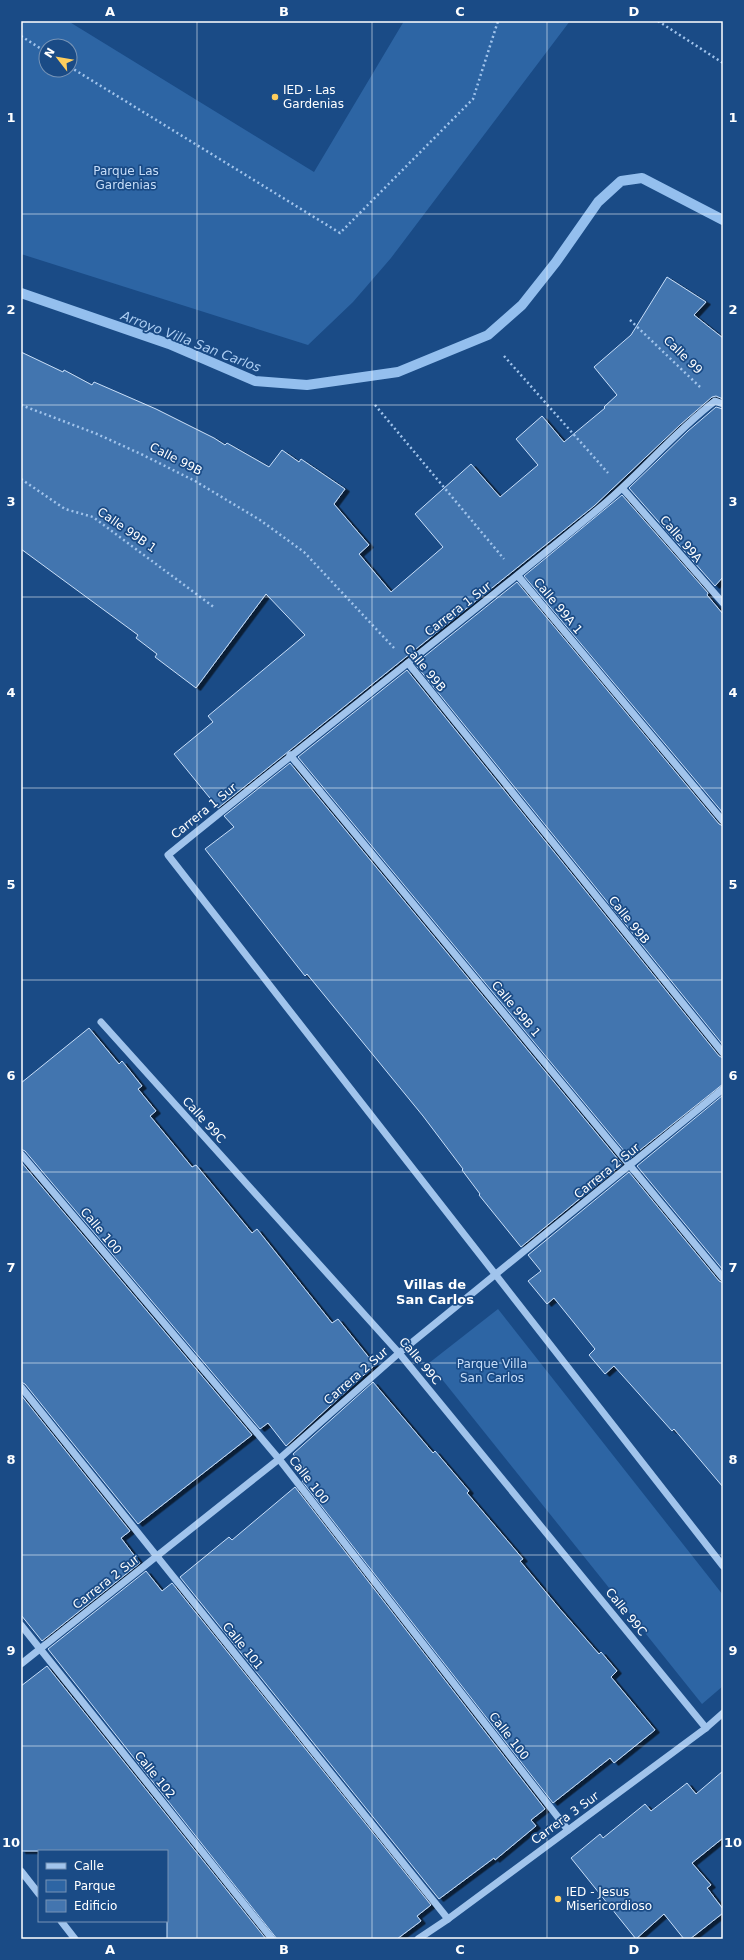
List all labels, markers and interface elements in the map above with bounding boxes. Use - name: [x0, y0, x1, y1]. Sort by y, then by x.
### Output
- text: A: [105, 4, 115, 19]
- text: B: [279, 4, 289, 19]
- text: C: [455, 4, 465, 19]
- text: D: [629, 4, 640, 19]
- north arrow: [38, 38, 78, 78]
- text: N: [42, 46, 58, 60]
- place label: IED - Las Gardenias: [283, 83, 344, 111]
- marker: IED - Las Gardenias: [270, 92, 280, 102]
- text: 1: [6, 110, 16, 125]
- text: 1: [728, 110, 738, 125]
- park label: Parque Las Gardenias: [93, 164, 159, 192]
- text: 2: [6, 302, 16, 317]
- text: 2: [728, 302, 738, 317]
- water label: Arroyo Villa San Carlos: [118, 308, 263, 375]
- street label: Calle 99: [661, 333, 705, 377]
- street label: Calle 99B: [147, 440, 205, 478]
- text: 3: [6, 494, 16, 509]
- text: 3: [728, 494, 738, 509]
- street label: Calle 99B 1: [95, 505, 159, 555]
- street label: Calle 99A: [657, 513, 706, 566]
- street label: Calle 99A 1: [531, 575, 585, 637]
- street label: Carrera 1 Sur: [422, 579, 494, 639]
- street label: Calle 99B: [401, 642, 449, 694]
- text: 4: [6, 685, 16, 700]
- text: 4: [728, 685, 738, 700]
- street label: Carrera 1 Sur: [168, 780, 240, 842]
- text: 5: [6, 877, 16, 892]
- text: 5: [728, 877, 738, 892]
- street label: Calle 99B: [606, 893, 652, 947]
- street label: Calle 99B 1: [489, 978, 543, 1040]
- text: 6: [6, 1068, 16, 1083]
- text: 6: [728, 1068, 738, 1083]
- street label: Calle 99C: [180, 1094, 228, 1146]
- street label: Carrera 2 Sur: [571, 1140, 643, 1202]
- street label: Calle 100: [77, 1205, 125, 1257]
- text: 7: [6, 1260, 16, 1275]
- text: 7: [728, 1260, 738, 1275]
- district label: Villas de San Carlos: [396, 1277, 474, 1307]
- street label: Calle 99C: [396, 1335, 444, 1387]
- street label: Carrera 2 Sur: [321, 1344, 391, 1408]
- park label: Parque Villa San Carlos: [457, 1357, 527, 1385]
- text: 8: [6, 1452, 16, 1467]
- text: 8: [728, 1452, 738, 1467]
- street label: Calle 100: [286, 1453, 332, 1507]
- street label: Carrera 2 Sur: [70, 1552, 142, 1612]
- street label: Calle 99C: [603, 1585, 649, 1639]
- street label: Calle 101: [220, 1620, 266, 1672]
- text: 9: [6, 1643, 16, 1658]
- text: 9: [728, 1643, 738, 1658]
- street label: Calle 100: [486, 1709, 532, 1763]
- street label: Calle 102: [132, 1749, 178, 1801]
- street label: Carrera 3 Sur: [528, 1789, 602, 1847]
- text: 10: [2, 1835, 20, 1850]
- text: 10: [724, 1835, 742, 1850]
- legend: [38, 1850, 168, 1922]
- text: Calle: [74, 1859, 104, 1873]
- text: Parque: [74, 1879, 115, 1893]
- place label: IED - Jesus Misericordioso: [566, 1885, 652, 1913]
- marker: IED - Jesus Misericordioso: [553, 1894, 563, 1904]
- text: Edificio: [74, 1899, 117, 1913]
- text: A: [105, 1942, 115, 1957]
- text: B: [279, 1942, 289, 1957]
- text: C: [455, 1942, 465, 1957]
- text: D: [629, 1942, 640, 1957]

